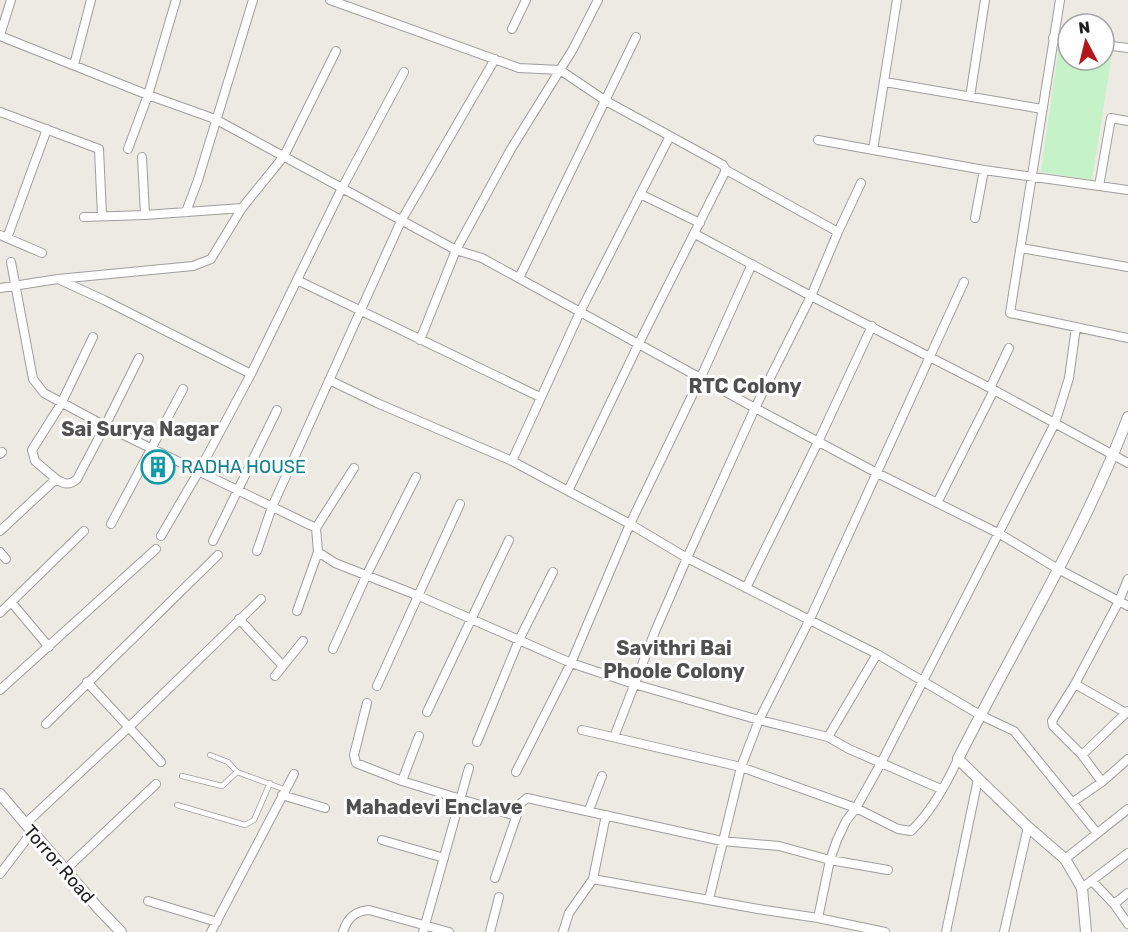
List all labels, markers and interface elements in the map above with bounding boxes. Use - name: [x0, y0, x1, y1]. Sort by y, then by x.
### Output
- north arrow: [1056, 12, 1116, 72]
- text: N: [1077, 17, 1091, 38]
- district label: RTC Colony: [689, 374, 802, 398]
- district label: Sai Surya Nagar: [61, 417, 219, 441]
- building icon: RADHA HOUSE: [140, 449, 176, 485]
- place label: RADHA HOUSE: [181, 456, 306, 478]
- district label: Savithri Bai Phoole Colony: [603, 636, 745, 683]
- district label: Mahadevi Enclave: [345, 795, 523, 819]
- street label: Torror Road: [19, 820, 99, 908]

